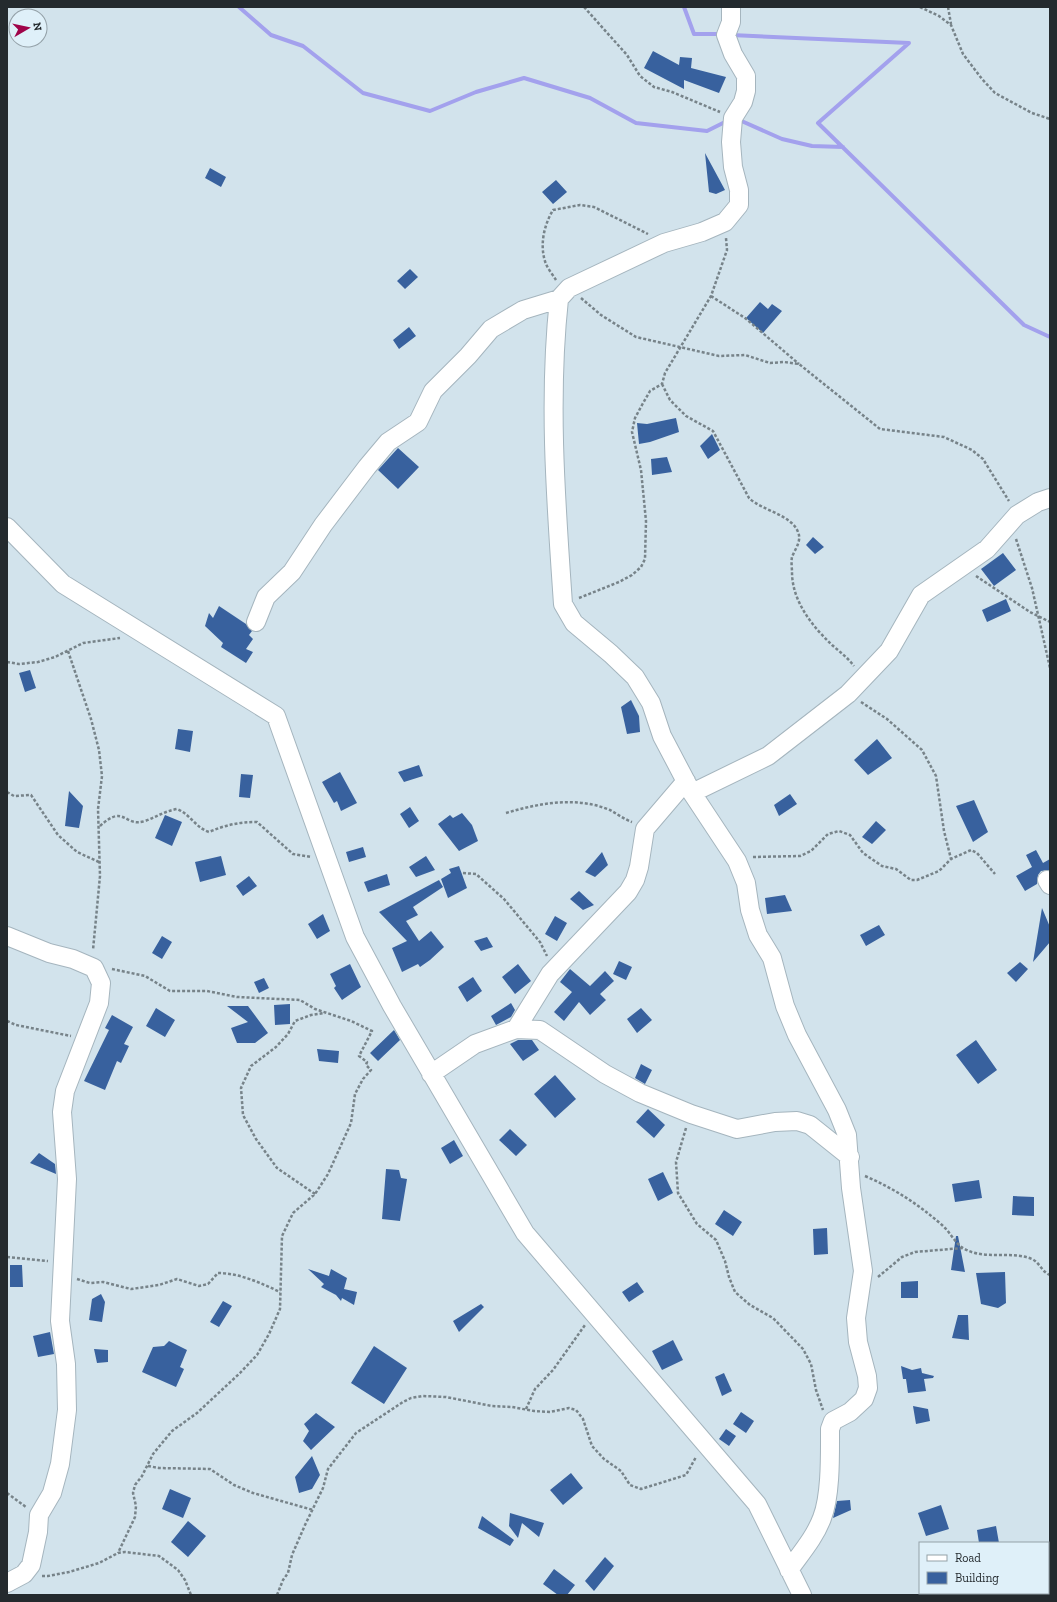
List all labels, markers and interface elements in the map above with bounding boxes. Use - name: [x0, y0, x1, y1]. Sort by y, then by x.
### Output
- north arrow: [8, 8, 48, 48]
- text: N: [30, 21, 45, 32]
- legend: [919, 1542, 1049, 1594]
- text: Road: [955, 1551, 981, 1565]
- text: Building: [955, 1571, 999, 1585]

